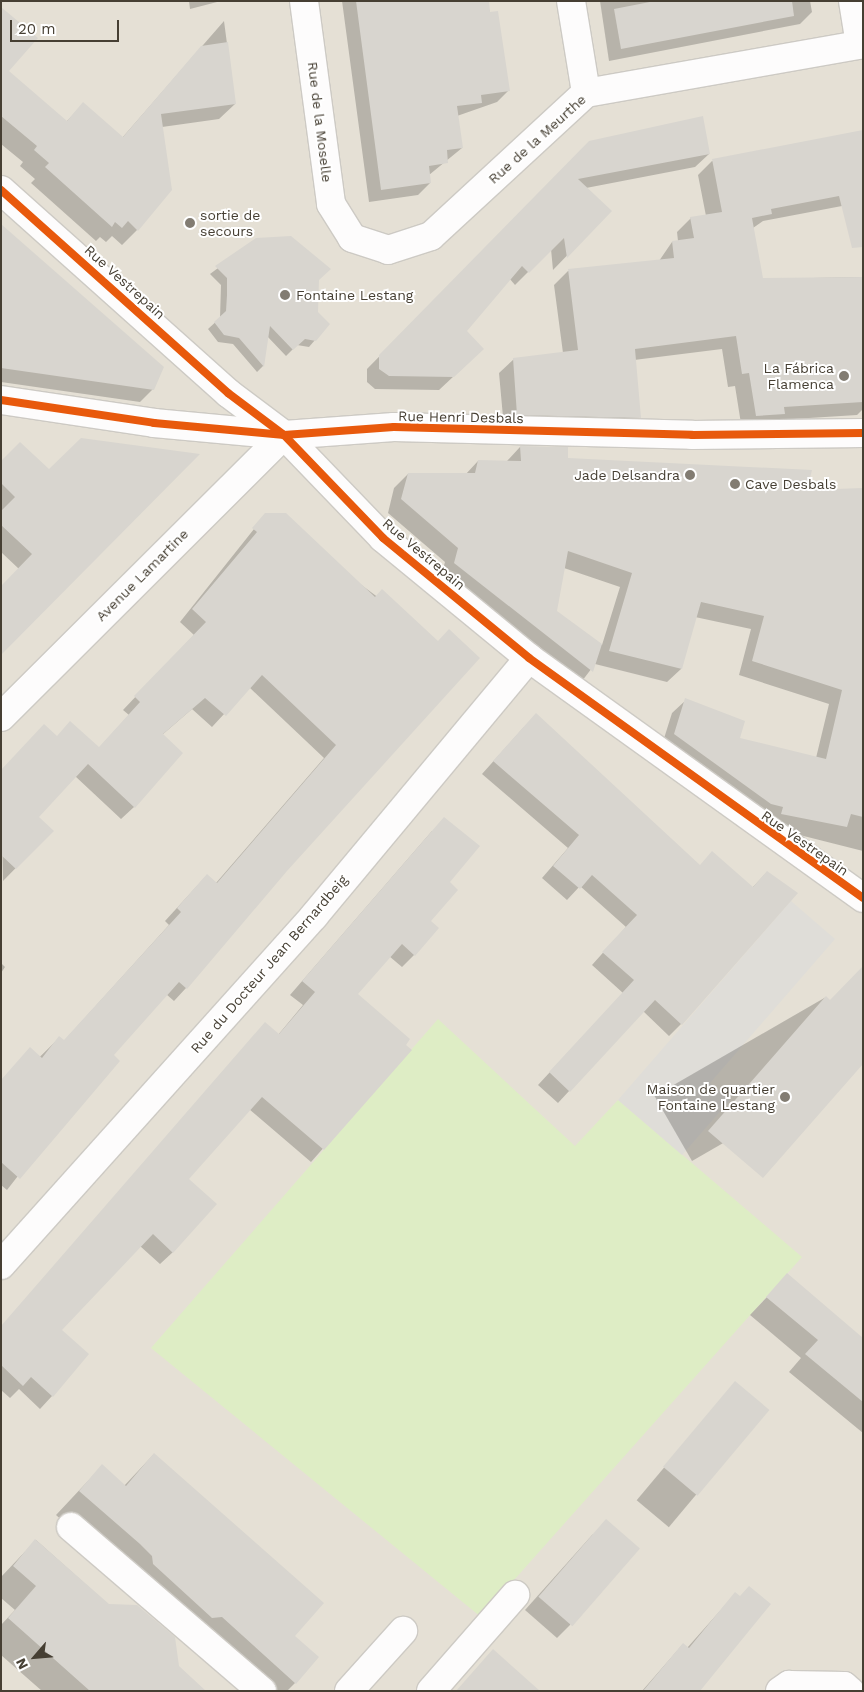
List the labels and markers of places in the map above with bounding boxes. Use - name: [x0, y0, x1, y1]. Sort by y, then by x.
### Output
- place label: sortie de secours: [200, 207, 260, 240]
- marker: sortie de secours: [184, 217, 196, 229]
- place label: Fontaine Lestang: [296, 287, 413, 303]
- marker: Fontaine Lestang: [278, 288, 292, 302]
- place label: La Fábrica Flamenca: [763, 360, 834, 392]
- marker: La Fábrica Flamenca: [838, 370, 850, 382]
- place label: Jade Delsandra: [574, 467, 680, 483]
- marker: Jade Delsandra: [684, 469, 696, 481]
- place label: Cave Desbals: [745, 476, 836, 492]
- marker: Cave Desbals: [729, 478, 741, 490]
- place label: Maison de quartier Fontaine Lestang: [647, 1081, 775, 1114]
- marker: Maison de quartier Fontaine Lestang: [779, 1091, 791, 1103]

